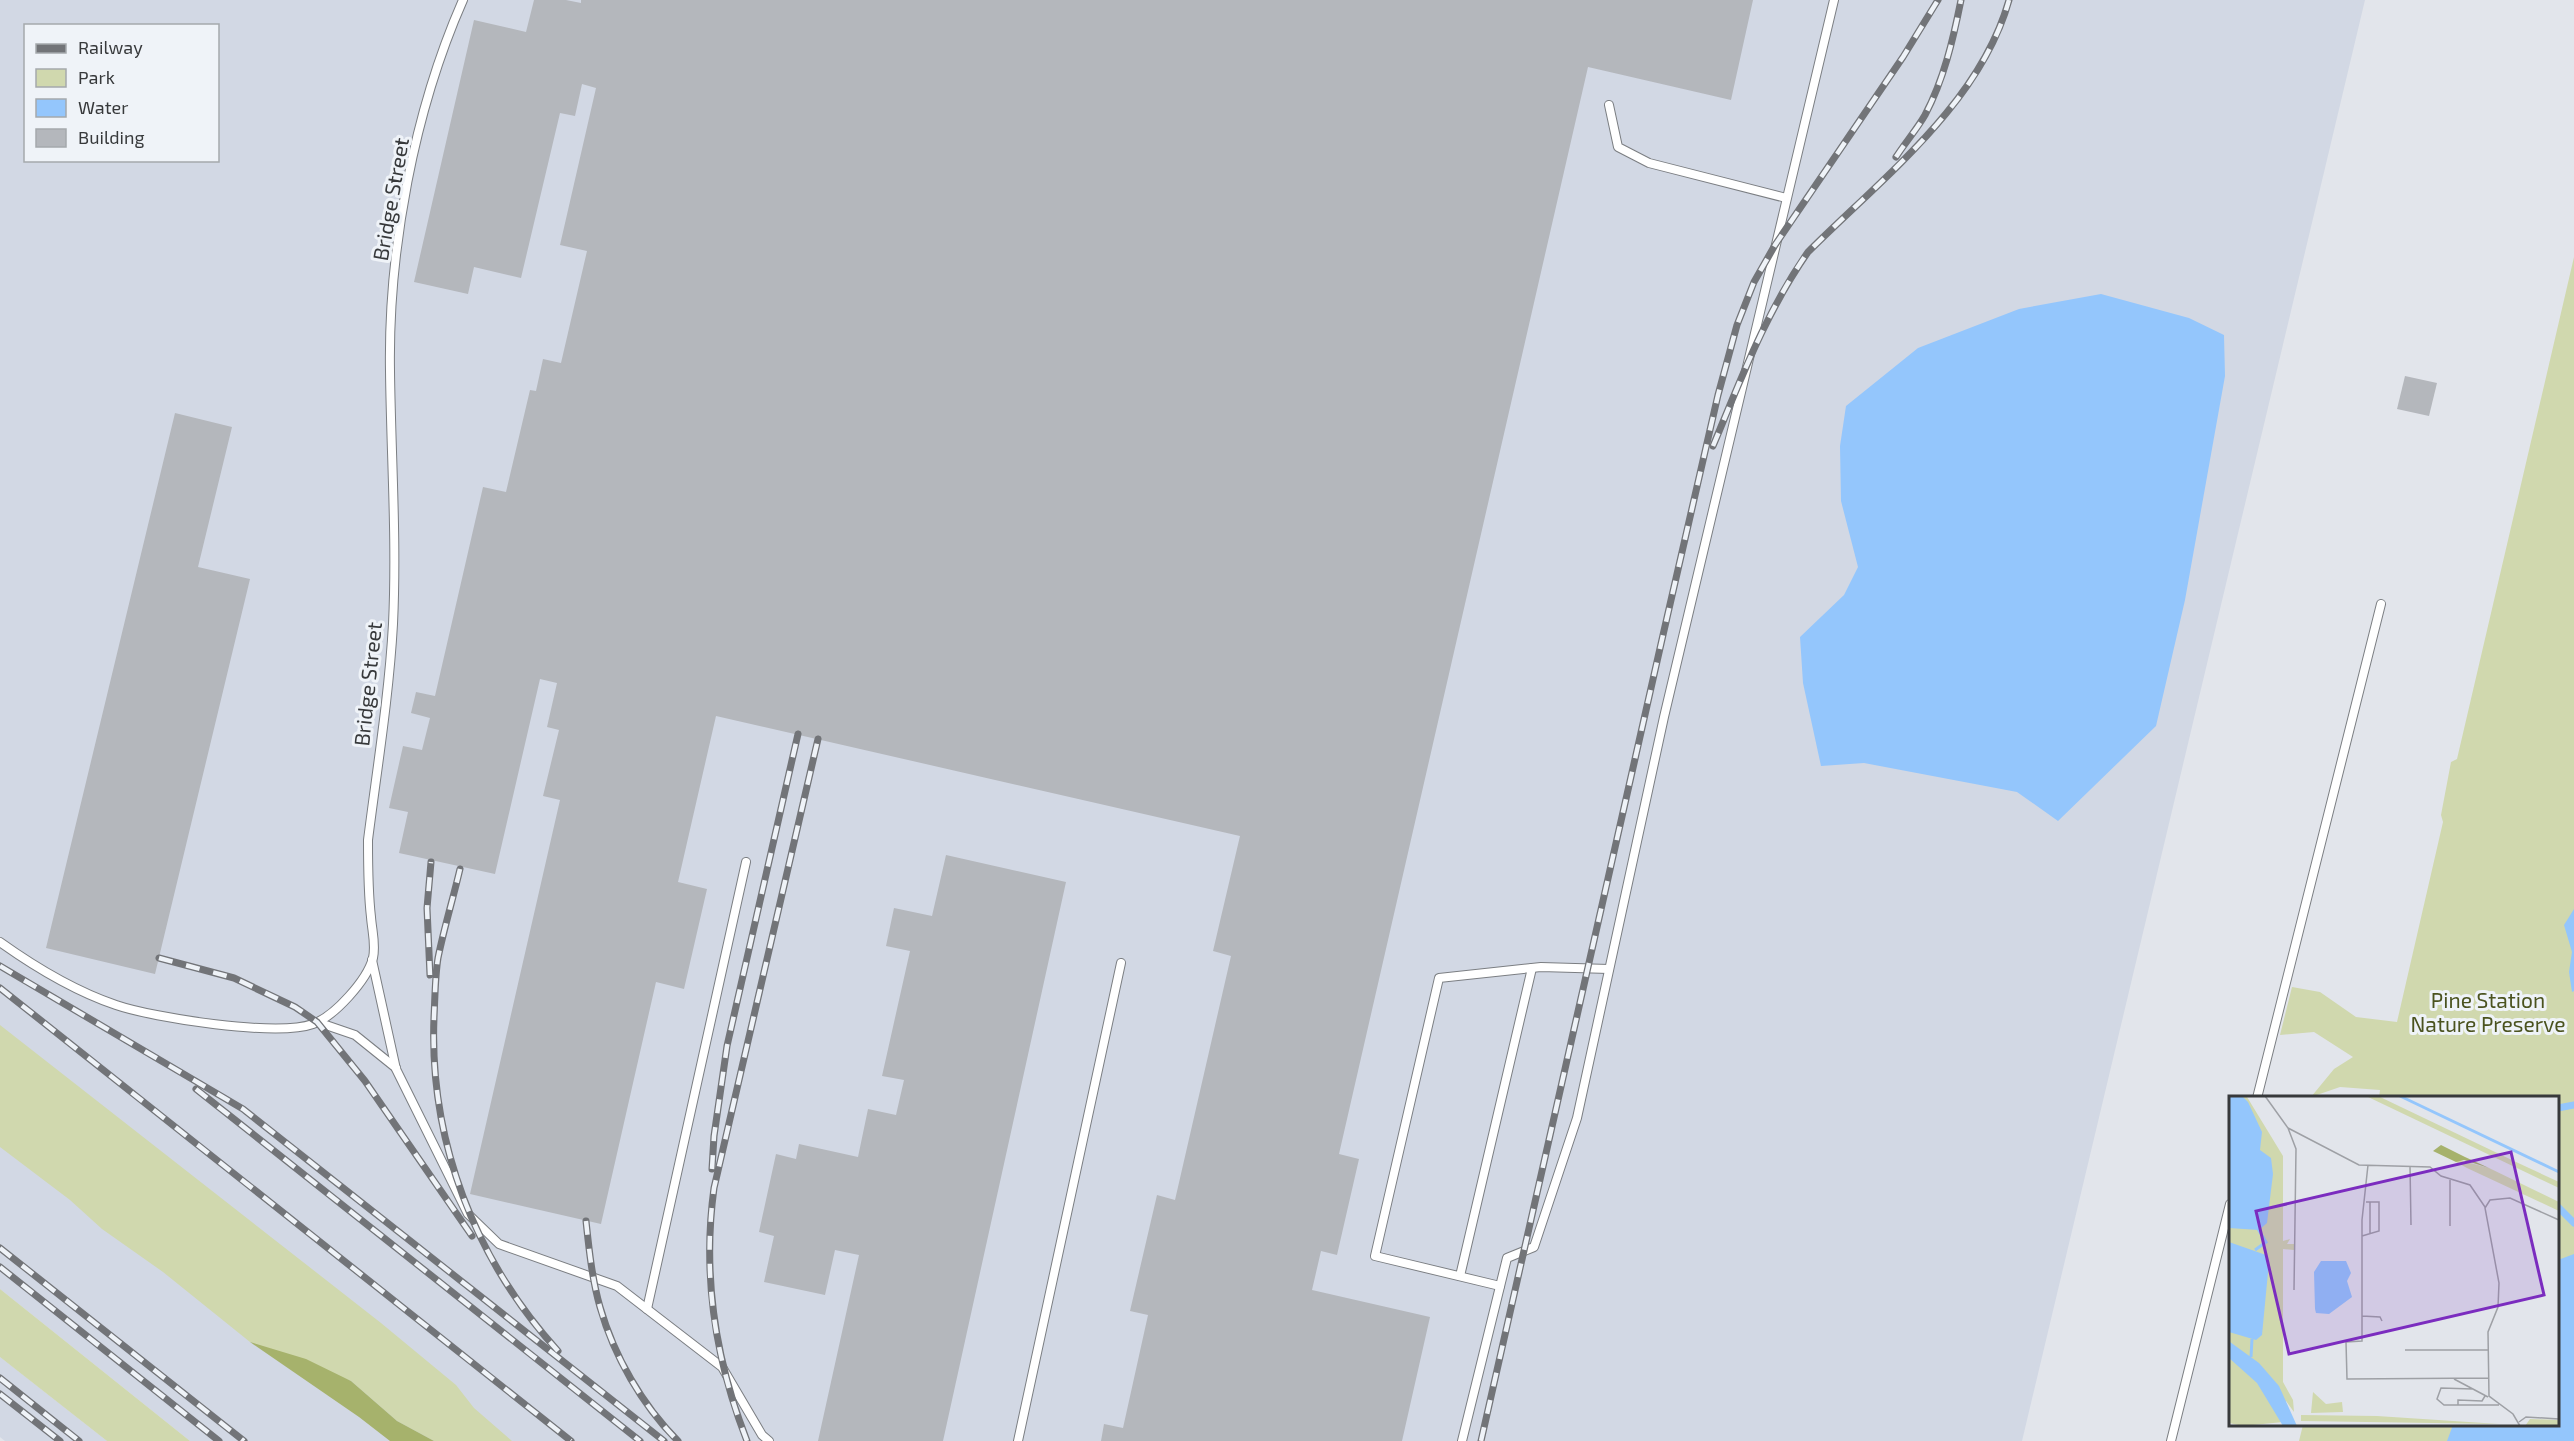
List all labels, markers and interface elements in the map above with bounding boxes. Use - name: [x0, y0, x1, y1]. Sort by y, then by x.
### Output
- legend: [24, 24, 219, 162]
- text: Railway: [78, 36, 143, 58]
- text: Park: [78, 66, 115, 88]
- text: Water: [78, 96, 128, 118]
- text: Building: [78, 126, 145, 148]
- street label: Bridge Street: [367, 135, 413, 263]
- street label: Bridge Street: [348, 621, 386, 747]
- park label: Pine Station Nature Preserve: [2411, 987, 2565, 1036]
- inset map: [2229, 1096, 2559, 1426]

